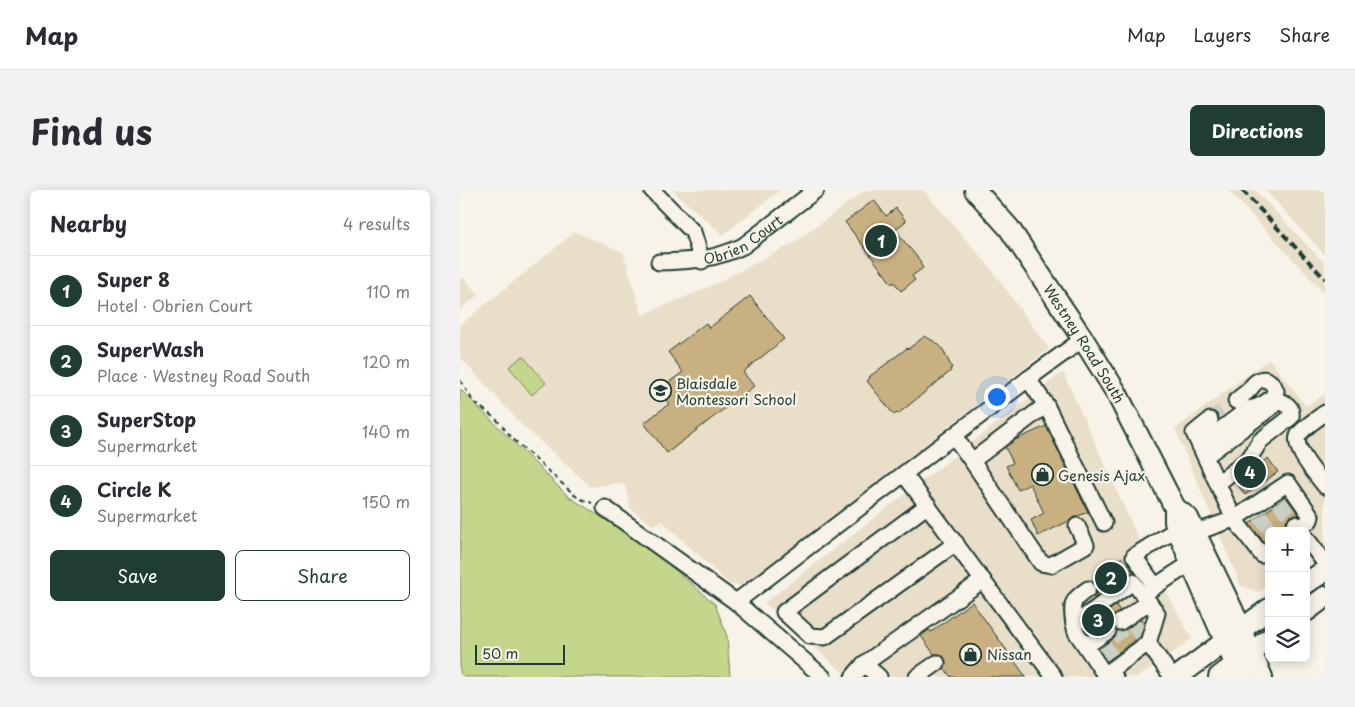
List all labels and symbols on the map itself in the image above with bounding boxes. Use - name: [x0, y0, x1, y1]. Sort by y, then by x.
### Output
- street label: Obrien Court: [701, 209, 787, 269]
- pin: 1: [865, 222, 897, 260]
- street label: Westney Road South: [1039, 280, 1130, 407]
- place label: Blaisdale Montessori School: [676, 373, 796, 410]
- school or university icon: Blaisdale Montessori School: [648, 379, 672, 403]
- your location: [984, 384, 1010, 410]
- pin: 4: [1234, 453, 1266, 491]
- shop icon: Genesis Ajax: [1030, 463, 1054, 487]
- place label: Genesis Ajax: [1058, 465, 1145, 486]
- pin: 2: [1095, 559, 1127, 597]
- pin: 3: [1082, 601, 1114, 639]
- scale bar: [475, 642, 565, 665]
- shop icon: Nissan: [959, 642, 983, 666]
- place label: Nissan: [987, 644, 1032, 665]

